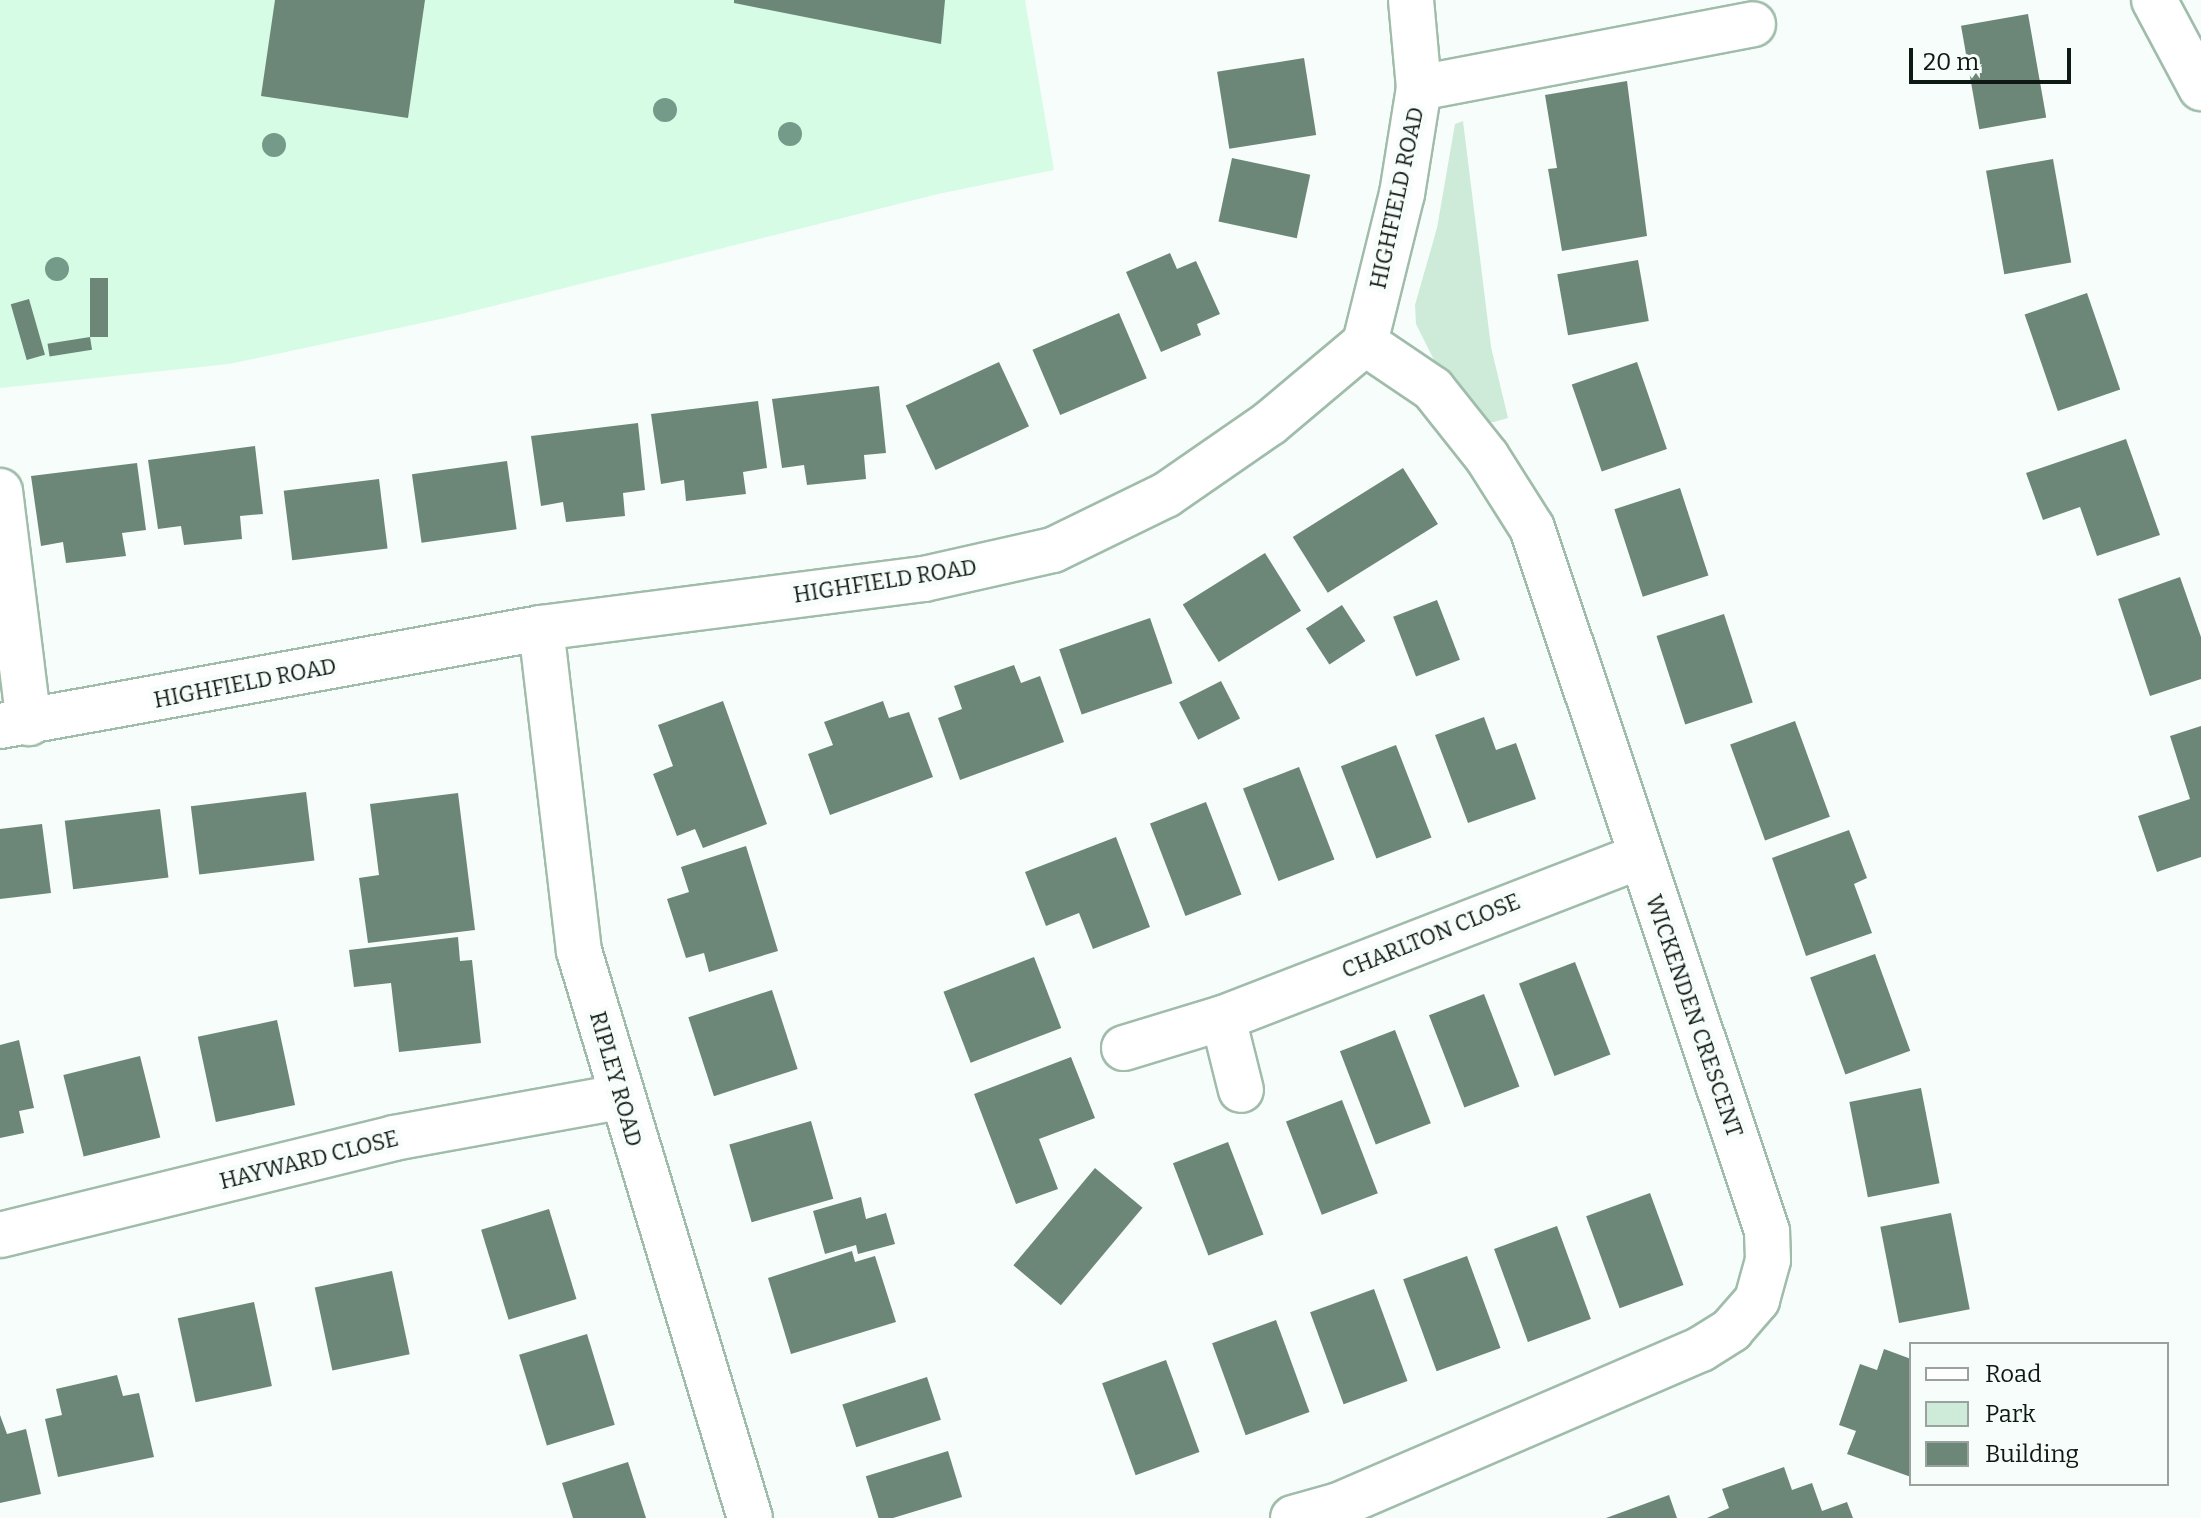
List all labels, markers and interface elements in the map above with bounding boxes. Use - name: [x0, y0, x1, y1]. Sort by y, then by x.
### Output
- scale bar: [1913, 32, 2075, 82]
- text: 20 m: [1923, 48, 1979, 76]
- street label: HIGHFIELD ROAD: [1365, 105, 1429, 291]
- street label: HIGHFIELD ROAD: [791, 553, 979, 609]
- street label: HIGHFIELD ROAD: [152, 652, 338, 714]
- street label: CHARLTON CLOSE: [1338, 888, 1524, 984]
- street label: WICKENDEN CRESCENT: [1640, 891, 1748, 1141]
- street label: RIPLEY ROAD: [584, 1008, 648, 1150]
- street label: HAYWARD CLOSE: [217, 1125, 401, 1195]
- legend: [1909, 1342, 2169, 1486]
- text: Road: [1985, 1360, 2041, 1388]
- text: Park: [1985, 1400, 2036, 1428]
- text: Building: [1985, 1440, 2079, 1468]

